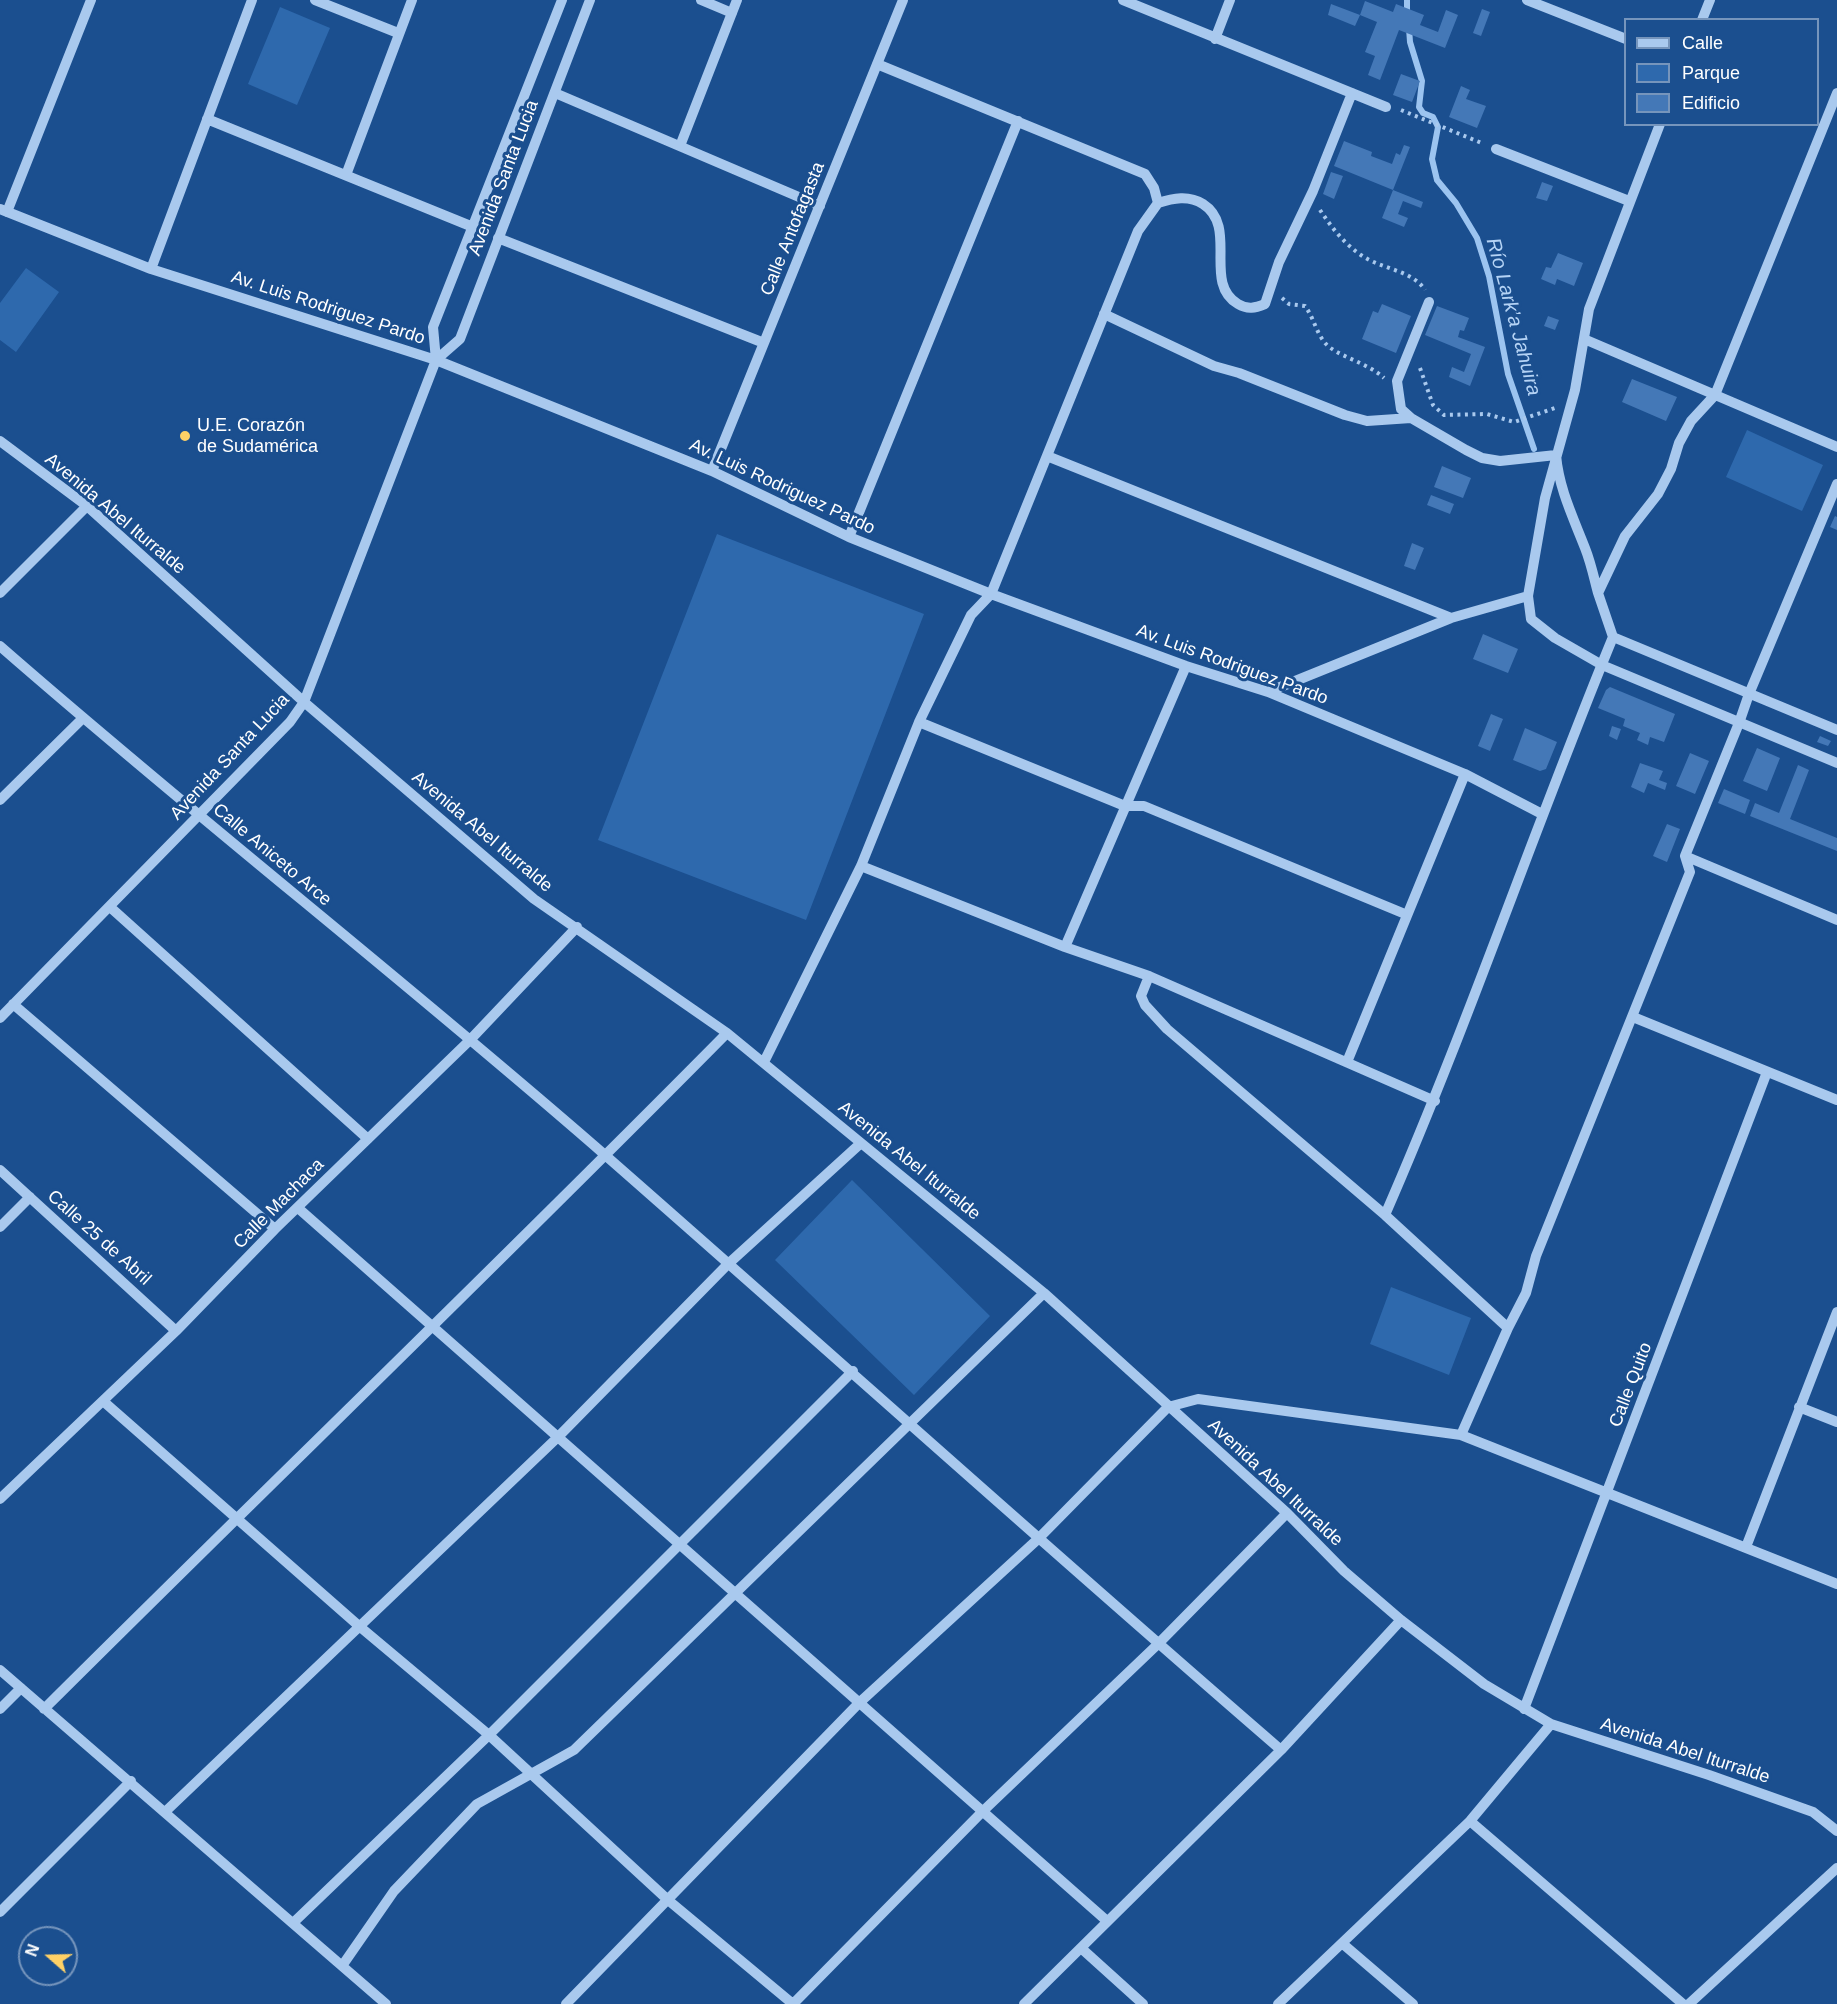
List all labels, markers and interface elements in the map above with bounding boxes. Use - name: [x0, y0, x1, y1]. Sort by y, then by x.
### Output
- legend: [1624, 18, 1819, 126]
- text: Calle: [1682, 33, 1723, 53]
- text: Parque: [1682, 63, 1740, 83]
- text: Edificio: [1682, 93, 1740, 113]
- street label: Avenida Santa Lucia: [464, 97, 544, 259]
- street label: Calle Antofagasta: [756, 159, 830, 299]
- water label: Río Lark’a Jahuira: [1480, 236, 1546, 398]
- street label: Av. Luis Rodriguez Pardo: [228, 266, 428, 350]
- place label: U.E. Corazón de Sudamérica: [197, 415, 318, 458]
- marker: U.E. Corazón de Sudamérica: [178, 429, 192, 443]
- street label: Av. Luis Rodriguez Pardo: [686, 434, 878, 540]
- street label: Avenida Abel Iturralde: [40, 449, 190, 579]
- street label: Av. Luis Rodriguez Pardo: [1133, 620, 1331, 710]
- street label: Avenida Santa Lucia: [166, 689, 294, 825]
- street label: Avenida Abel Iturralde: [407, 767, 557, 897]
- street label: Calle Aniceto Arce: [208, 799, 336, 911]
- street label: Avenida Abel Iturralde: [834, 1097, 984, 1225]
- street label: Calle Machaca: [229, 1154, 329, 1254]
- street label: Calle 25 de Abril: [43, 1186, 155, 1290]
- street label: Calle Quito: [1605, 1340, 1657, 1430]
- street label: Avenida Abel Iturralde: [1203, 1415, 1347, 1551]
- street label: Avenida Abel Iturralde: [1598, 1713, 1772, 1789]
- north arrow: [18, 1926, 78, 1986]
- text: N: [23, 1942, 42, 1959]

